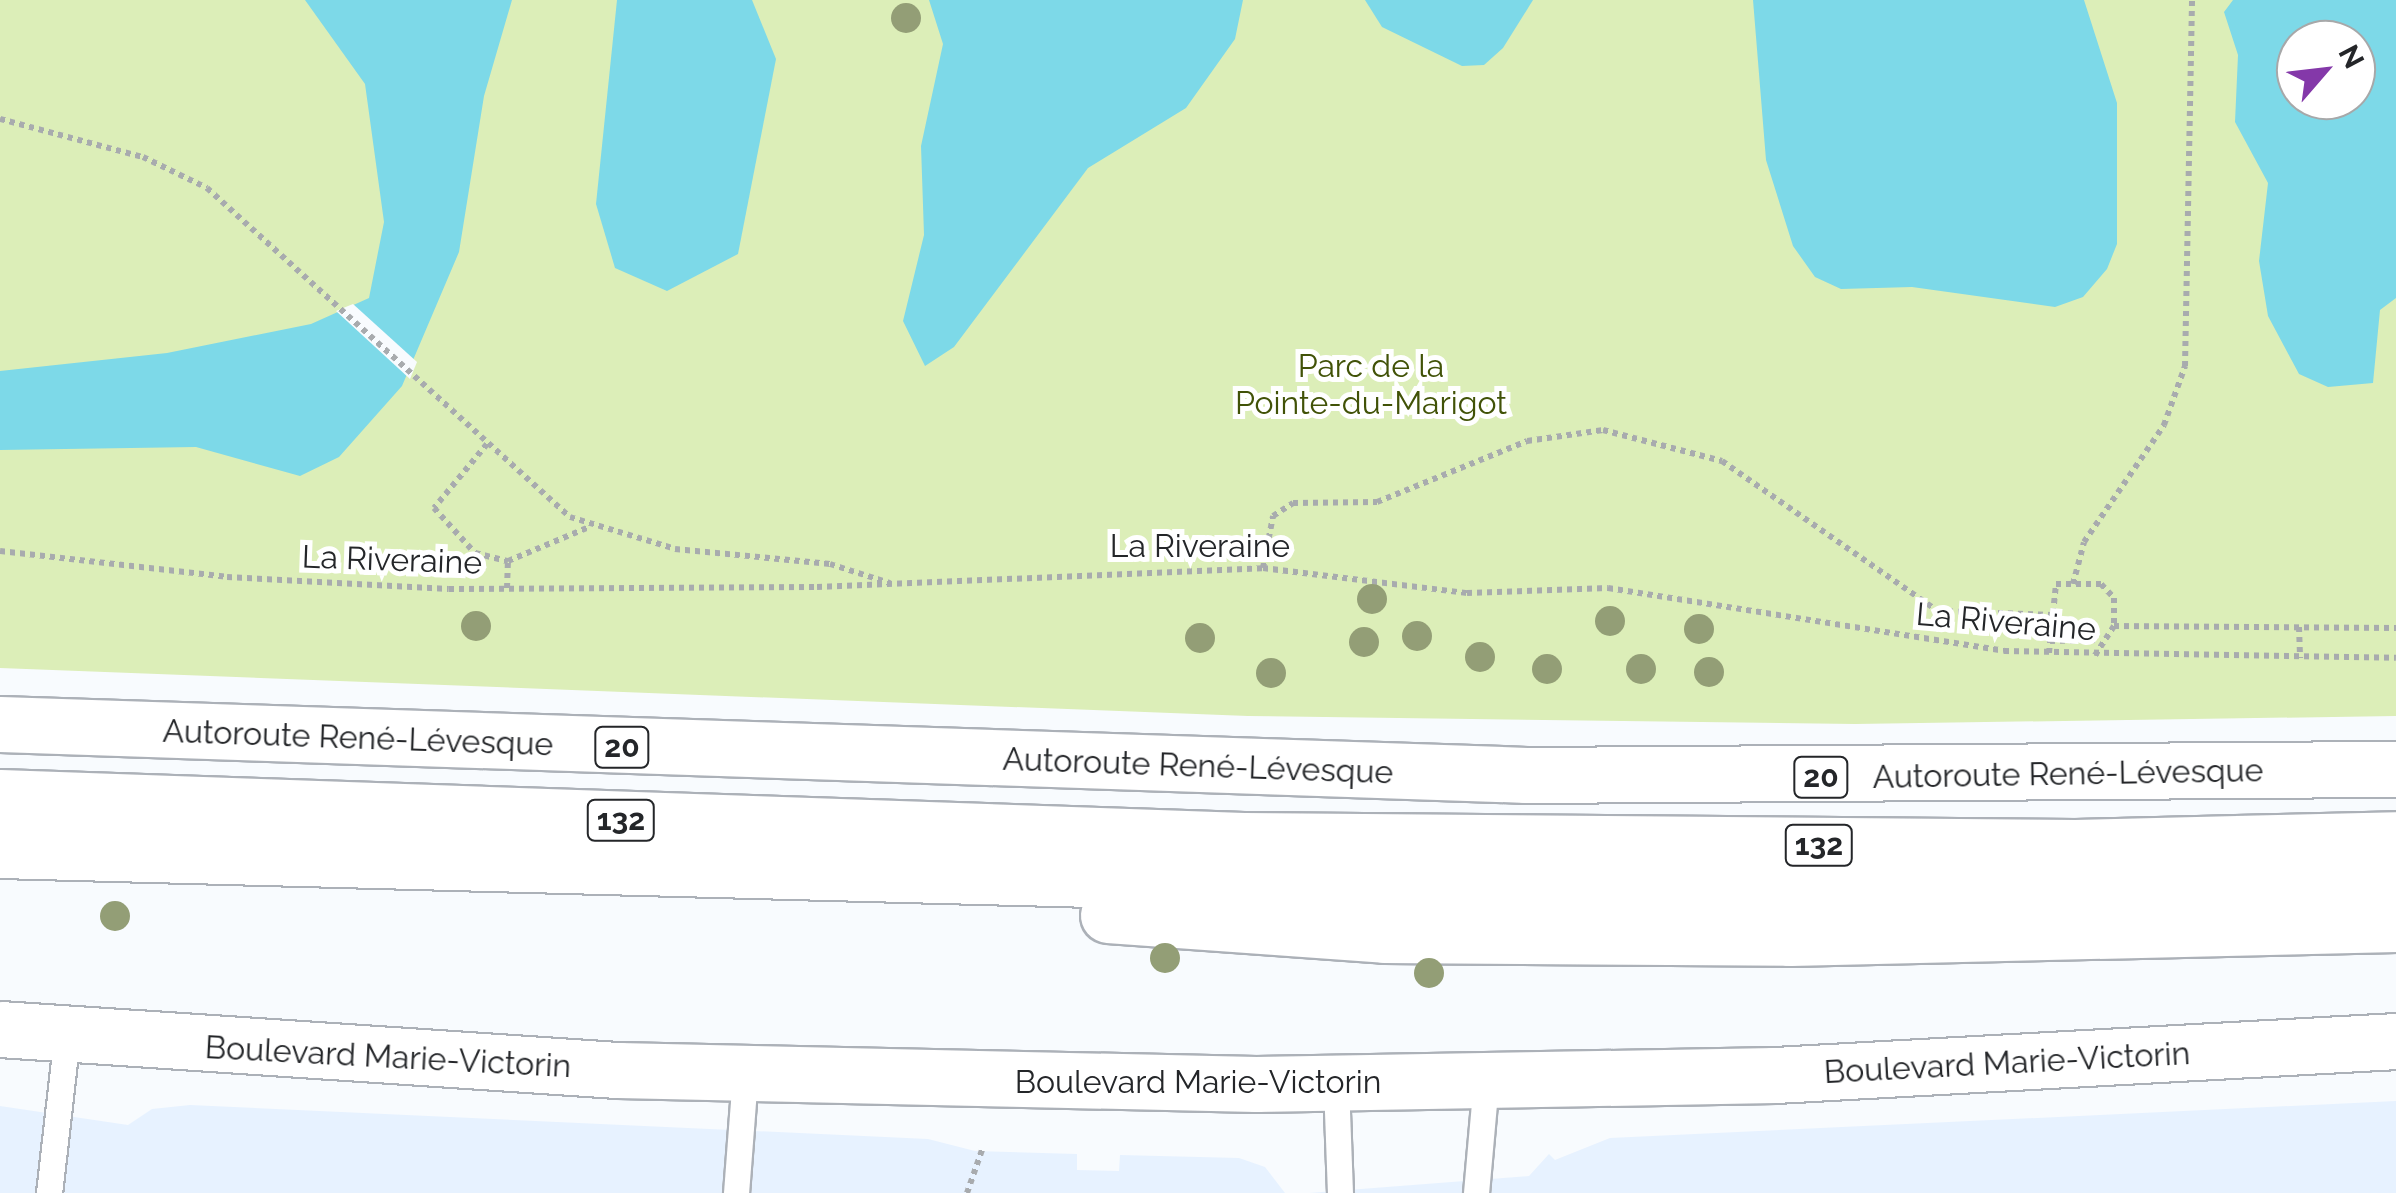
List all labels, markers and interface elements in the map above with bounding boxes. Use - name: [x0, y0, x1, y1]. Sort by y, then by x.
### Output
- north arrow: [2276, 20, 2376, 120]
- text: N: [2332, 39, 2371, 74]
- park label: Parc de la Pointe-du-Marigot: [1235, 348, 1507, 423]
- street label: La Riveraine: [1110, 527, 1290, 565]
- street label: La Riveraine: [301, 538, 483, 582]
- street label: La Riveraine: [1915, 595, 2097, 649]
- street label: Autoroute René-Lévesque: [162, 712, 554, 764]
- road number: 20: [592, 722, 652, 772]
- street label: Autoroute René-Lévesque: [1002, 740, 1394, 792]
- street label: Autoroute René-Lévesque: [1872, 751, 2264, 797]
- road number: 20: [1791, 752, 1851, 802]
- road number: 132: [586, 795, 656, 845]
- road number: 132: [1784, 820, 1854, 870]
- street label: Boulevard Marie-Victorin: [204, 1028, 572, 1086]
- street label: Boulevard Marie-Victorin: [1823, 1034, 2191, 1092]
- street label: Boulevard Marie-Victorin: [1015, 1063, 1381, 1101]

